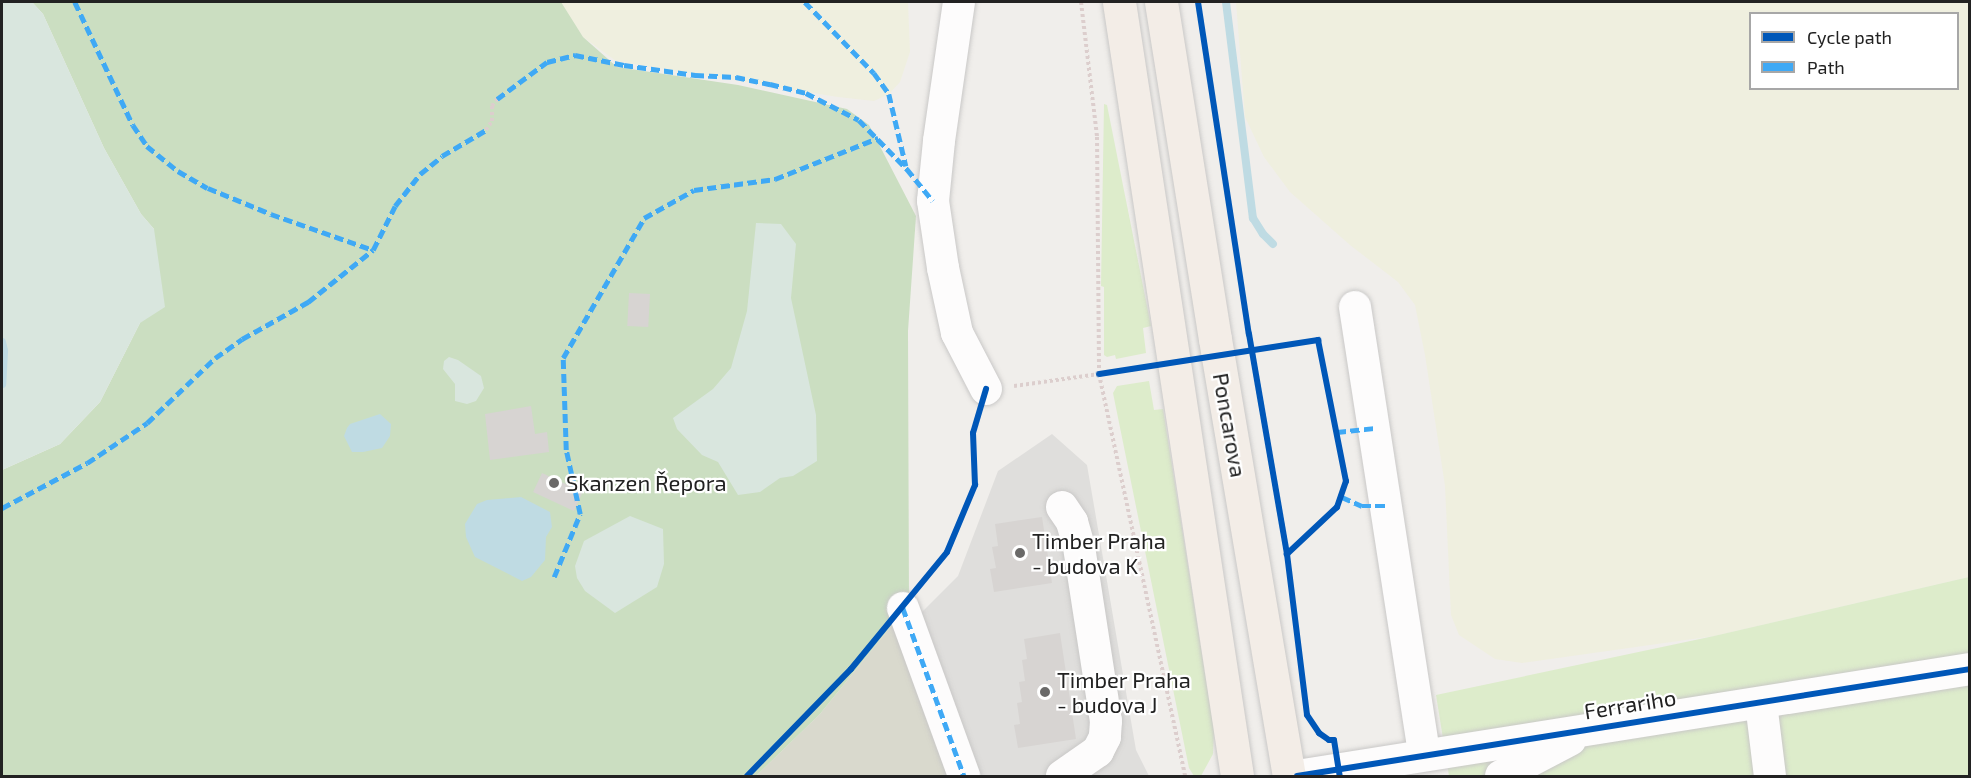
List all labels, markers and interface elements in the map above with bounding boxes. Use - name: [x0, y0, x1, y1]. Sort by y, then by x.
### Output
- legend: [1749, 12, 1959, 90]
- text: Cycle path: [1807, 26, 1892, 48]
- text: Path: [1807, 56, 1845, 78]
- street label: Poncarova: [1208, 371, 1252, 479]
- place label: Skanzen Řepora: [566, 470, 727, 496]
- marker: Skanzen Řepora: [547, 476, 561, 490]
- place label: Timber Praha - budova K: [1032, 527, 1166, 578]
- marker: Timber Praha - budova K: [1013, 546, 1027, 560]
- place label: Timber Praha - budova J: [1057, 666, 1191, 718]
- street label: Ferrariho: [1582, 684, 1678, 724]
- marker: Timber Praha - budova J: [1038, 685, 1052, 699]

